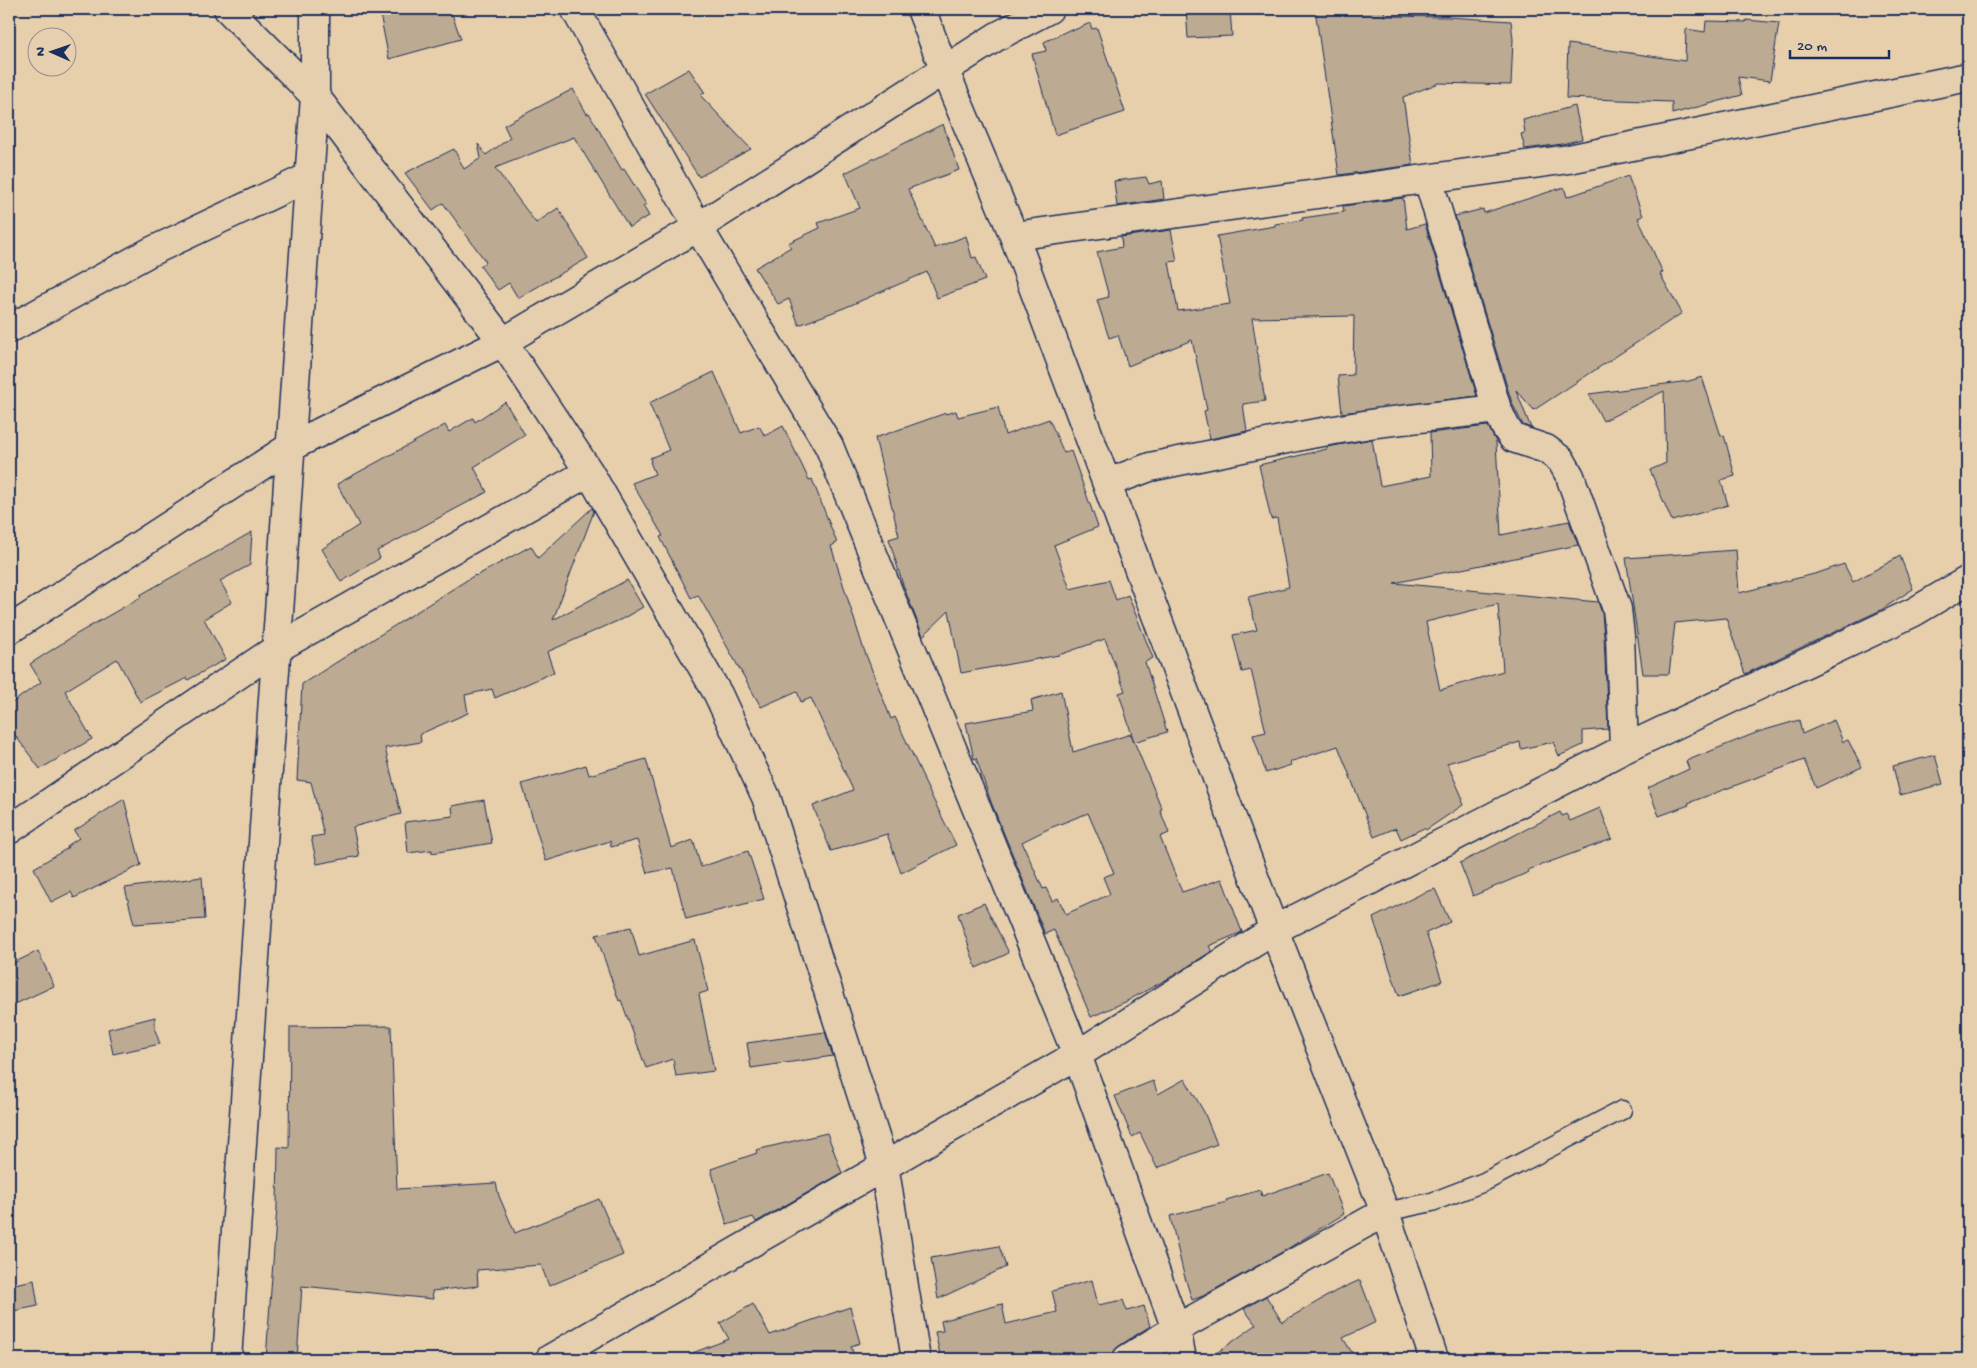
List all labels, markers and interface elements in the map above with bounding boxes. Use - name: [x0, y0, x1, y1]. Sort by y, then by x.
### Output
- north arrow: [28, 28, 78, 78]
- scale bar: [1790, 28, 1888, 60]
- text: 20 m: [1797, 38, 1827, 56]
- text: N: [33, 47, 50, 56]

